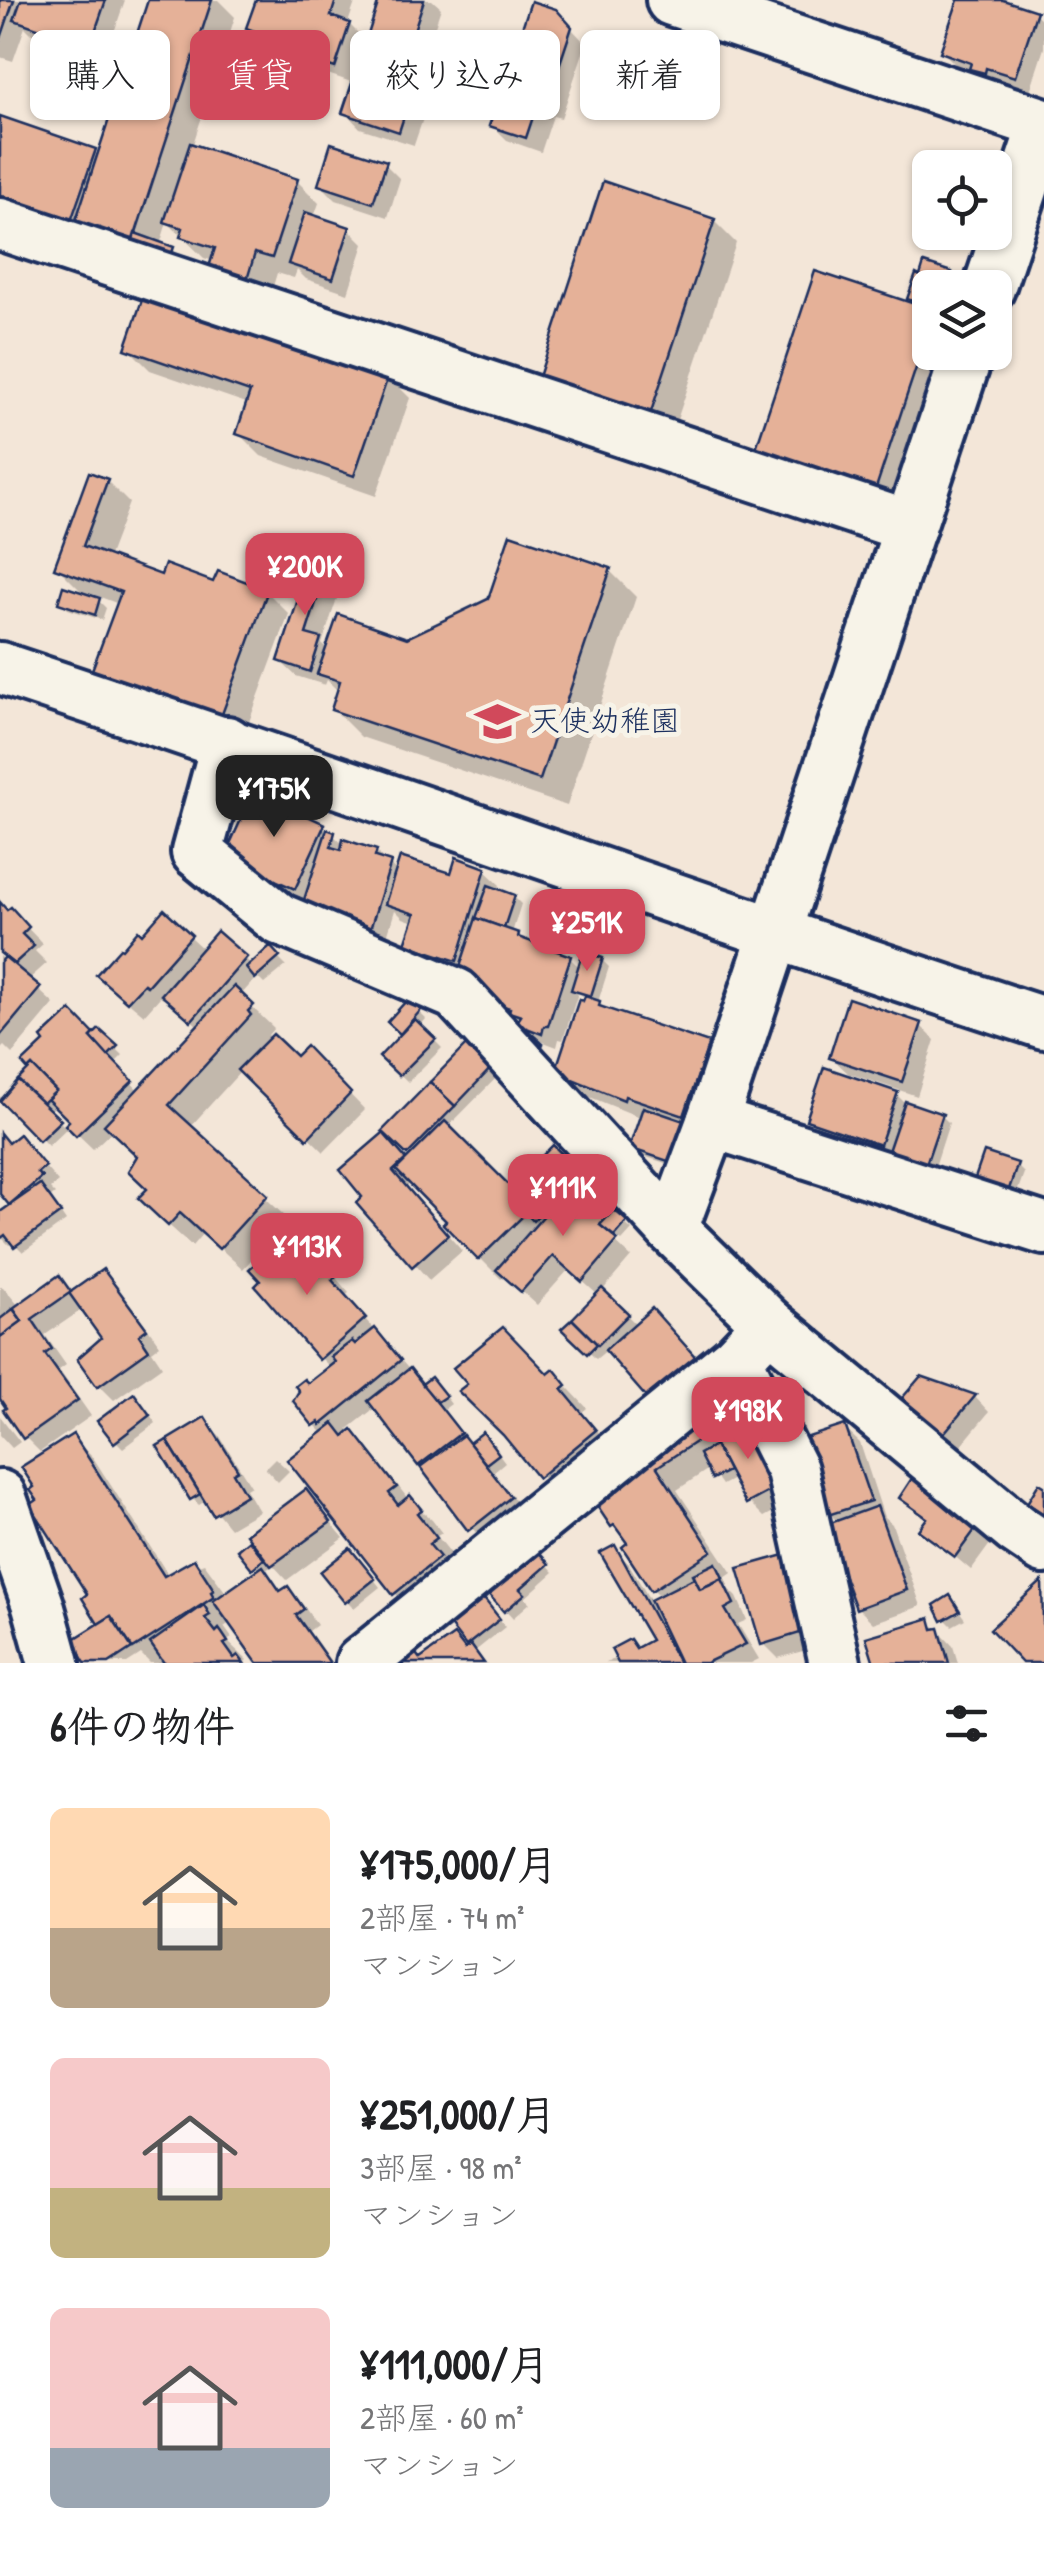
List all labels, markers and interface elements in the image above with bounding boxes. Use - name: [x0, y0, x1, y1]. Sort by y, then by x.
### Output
- chip: 購入: [30, 30, 170, 120]
- chip: 賃貸: [190, 30, 330, 120]
- chip: 絞り込み: [350, 30, 560, 120]
- chip: 新着: [580, 30, 720, 120]
- map controls: [912, 150, 1012, 370]
- button: locate: [912, 150, 1012, 250]
- button: layers: [912, 270, 1012, 370]
- pin: ¥200K: [235, 533, 375, 618]
- text: ¥200K: [267, 544, 343, 587]
- school or university icon: 天使幼稚園: [473, 697, 521, 745]
- place label: 天使幼稚園: [530, 700, 680, 740]
- pin: ¥175K: [204, 755, 344, 840]
- text: ¥175K: [238, 766, 310, 809]
- pin: ¥251K: [517, 889, 657, 974]
- text: ¥251K: [551, 900, 623, 943]
- pin: ¥111K: [493, 1154, 633, 1239]
- text: ¥111K: [530, 1165, 596, 1208]
- pin: ¥113K: [237, 1213, 377, 1298]
- text: ¥113K: [272, 1224, 342, 1267]
- pin: ¥198K: [678, 1377, 818, 1462]
- text: ¥198K: [714, 1388, 782, 1431]
- icon: filters: [939, 1696, 994, 1751]
- text: 6件の物件: [50, 1697, 235, 1754]
- text: ¥175,000/月: [360, 1835, 558, 1892]
- icon: home: [130, 1848, 250, 1968]
- text: 2部屋 · 74 m²: [360, 1896, 524, 1939]
- text: マンション: [360, 1943, 519, 1986]
- text: ¥251,000/月: [360, 2085, 557, 2142]
- icon: home: [130, 2098, 250, 2218]
- text: 3部屋 · 98 m²: [360, 2146, 522, 2189]
- text: マンション: [360, 2193, 519, 2236]
- text: ¥111,000/月: [360, 2335, 550, 2392]
- icon: home: [130, 2348, 250, 2468]
- text: 2部屋 · 60 m²: [360, 2396, 524, 2439]
- text: マンション: [360, 2443, 519, 2486]

